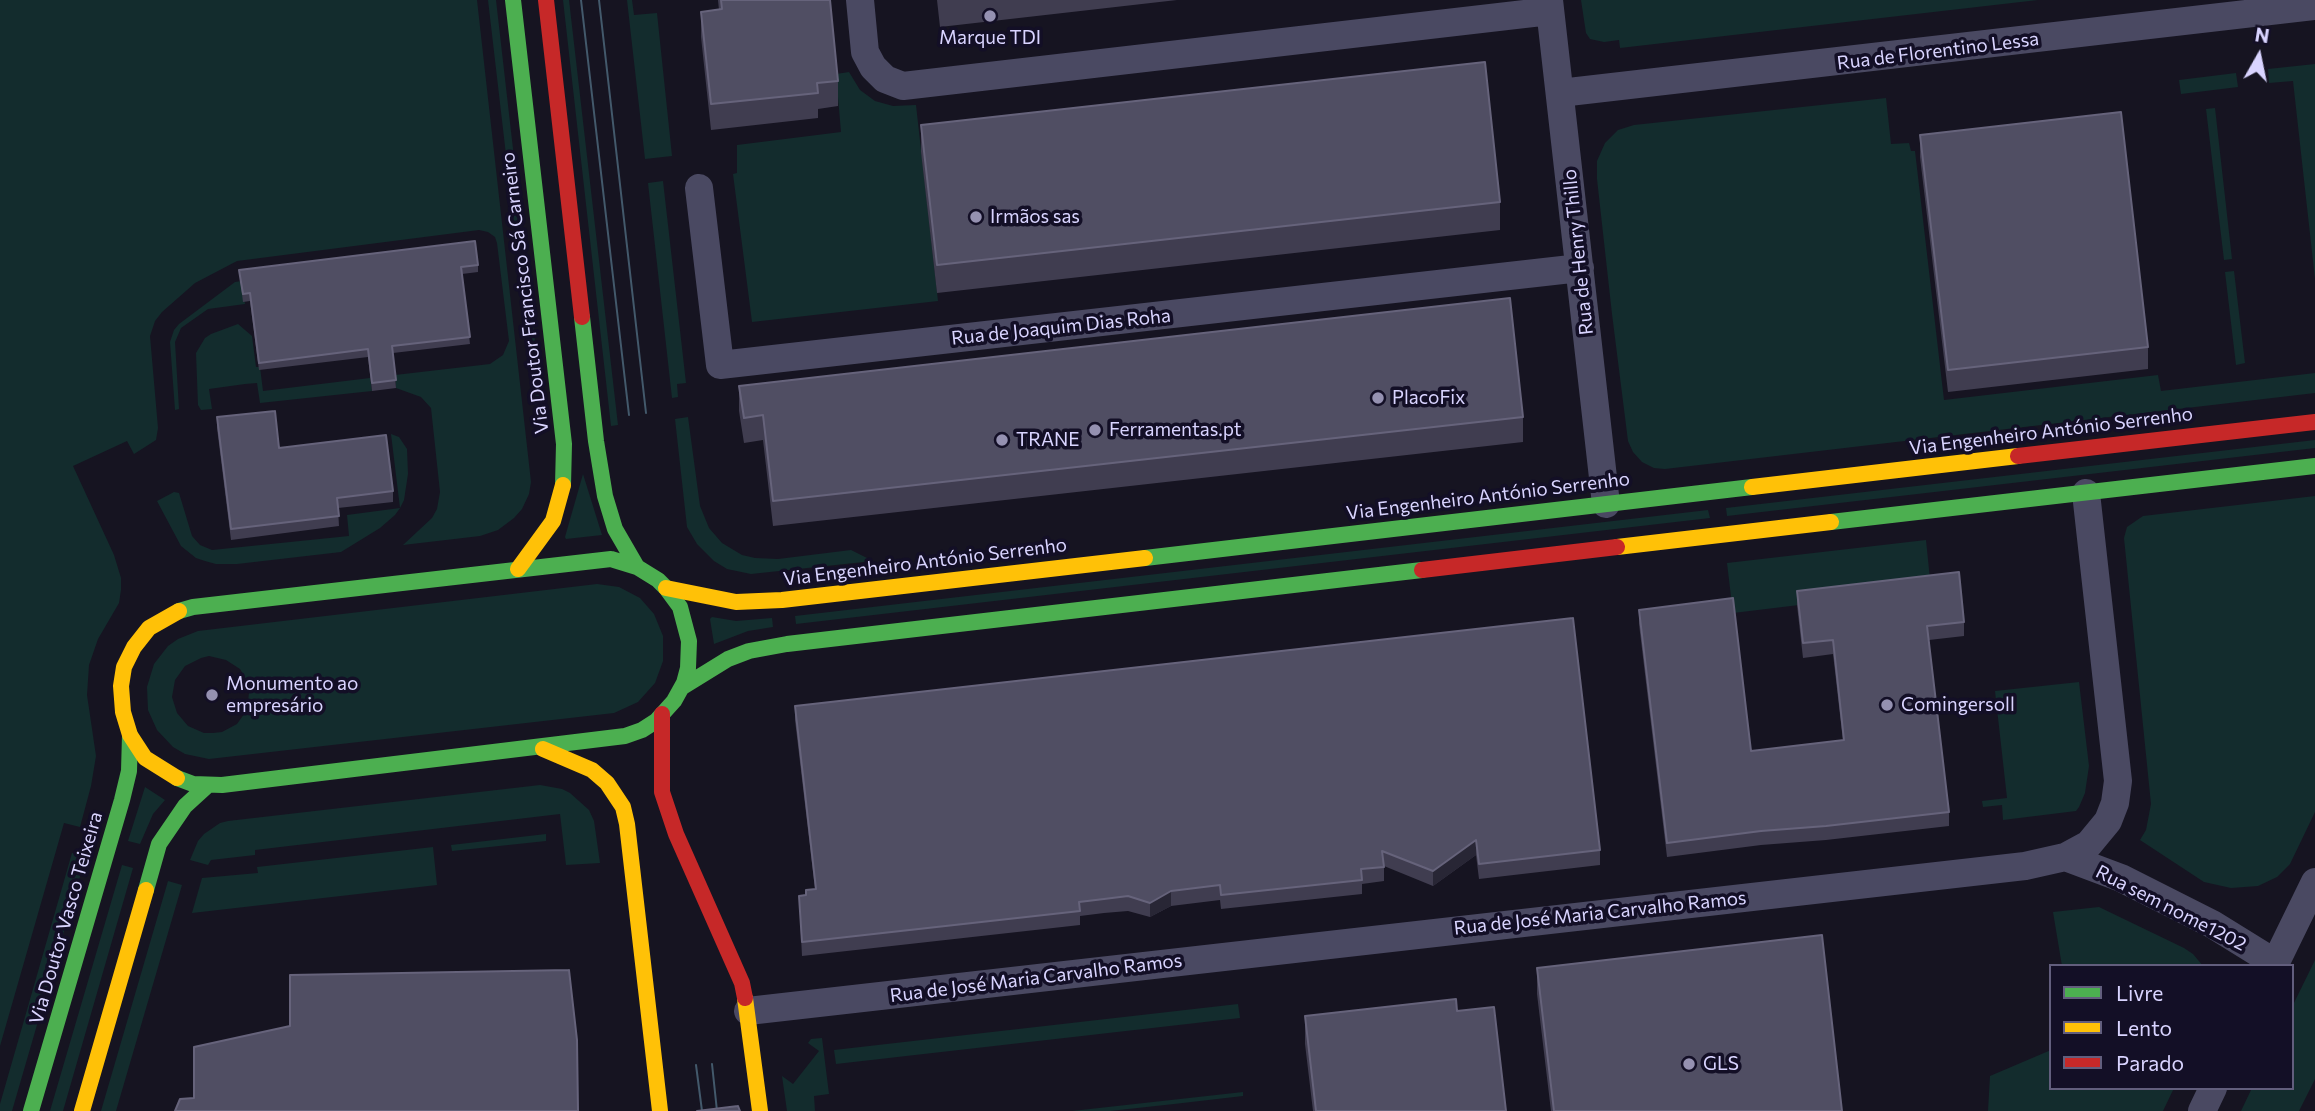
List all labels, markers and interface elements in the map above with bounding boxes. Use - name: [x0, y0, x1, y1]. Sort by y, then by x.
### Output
- marker: Marque TDI: [982, 8, 998, 24]
- north arrow: [2224, 21, 2294, 91]
- text: N: [2254, 22, 2271, 47]
- place label: Marque TDI: [939, 27, 1041, 49]
- street label: Rua de Florentino Lessa: [1836, 27, 2040, 75]
- street label: Via Doutor Francisco Sá Carneiro: [496, 151, 554, 435]
- street label: Rua de Henry Thillo: [1558, 168, 1598, 336]
- place label: Irmãos sas: [990, 206, 1080, 228]
- marker: Irmãos sas: [968, 209, 984, 225]
- street label: Rua de Joaquim Dias Roha: [950, 304, 1172, 350]
- place label: PlacoFix: [1392, 387, 1465, 409]
- marker: PlacoFix: [1370, 390, 1386, 406]
- street label: Via Engenheiro António Serrenho: [1908, 402, 2194, 460]
- place label: Ferramentas.pt: [1109, 419, 1242, 441]
- marker: Ferramentas.pt: [1087, 422, 1103, 438]
- place label: TRANE: [1016, 429, 1080, 451]
- marker: TRANE: [994, 432, 1010, 448]
- street label: Via Engenheiro António Serrenho: [1345, 467, 1631, 525]
- street label: Via Engenheiro António Serrenho: [782, 533, 1068, 591]
- place label: Monumento ao empresário: [226, 673, 358, 717]
- marker: Monumento ao empresário: [204, 687, 220, 703]
- place label: Comingersoll: [1901, 694, 2015, 716]
- marker: Comingersoll: [1879, 697, 1895, 713]
- street label: Via Doutor Vasco Teixeira: [25, 809, 107, 1027]
- street label: Rua sem nome1202: [2092, 860, 2250, 956]
- street label: Rua de José Maria Carvalho Ramos: [1453, 886, 1747, 940]
- street label: Rua de José Maria Carvalho Ramos: [889, 949, 1183, 1007]
- legend: [2049, 964, 2294, 1090]
- text: Livre: [2116, 980, 2163, 1005]
- text: Lento: [2116, 1015, 2172, 1040]
- text: Parado: [2116, 1050, 2184, 1075]
- place label: GLS: [1703, 1053, 1739, 1075]
- marker: GLS: [1681, 1056, 1697, 1072]

